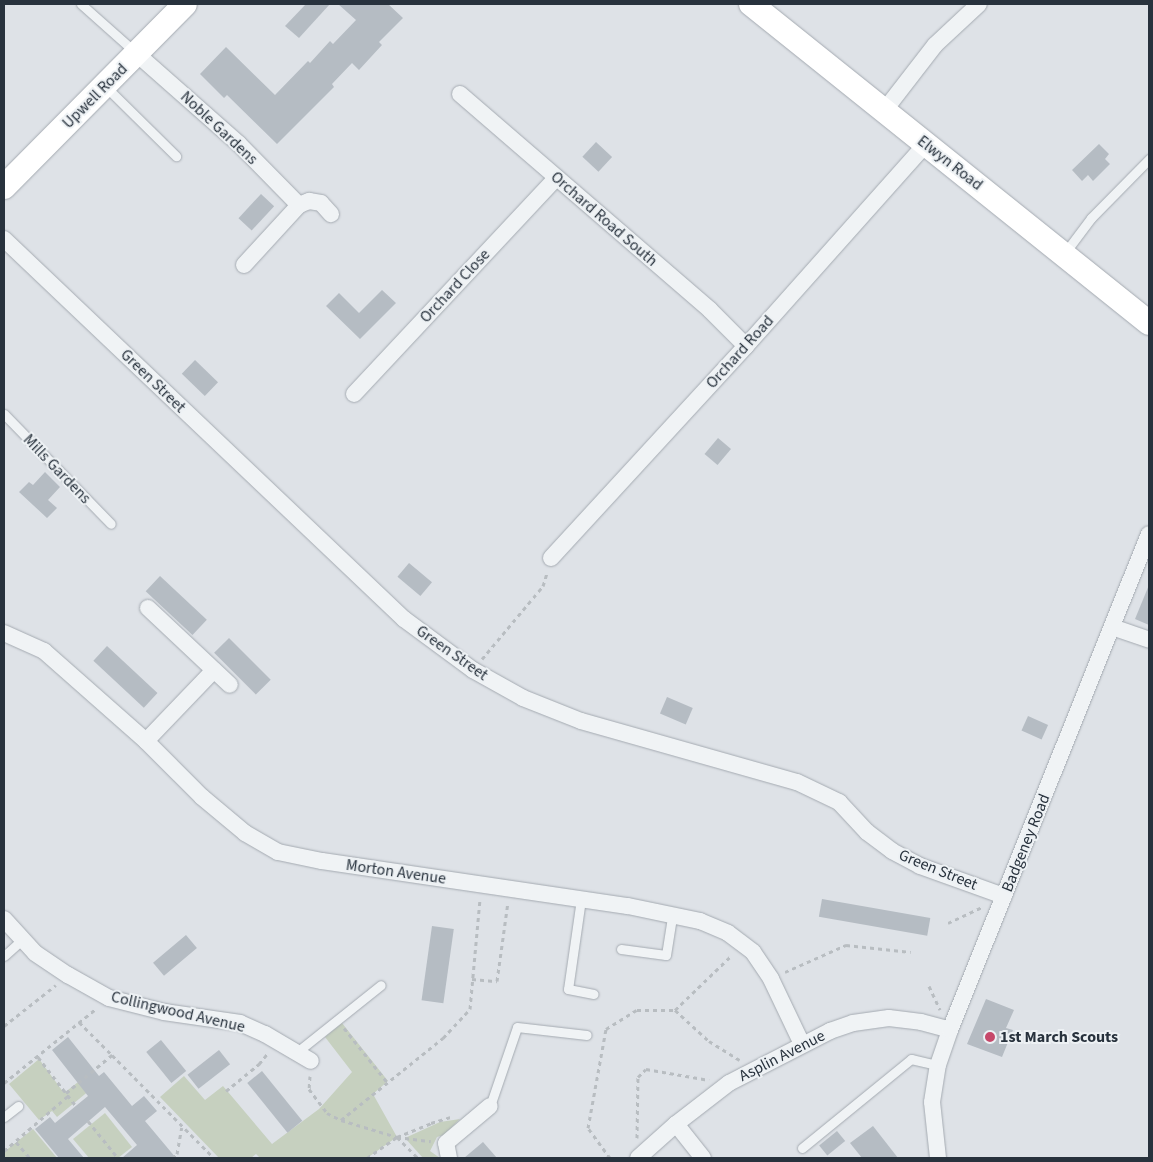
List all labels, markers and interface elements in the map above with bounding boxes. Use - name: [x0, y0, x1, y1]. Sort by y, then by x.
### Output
- street label: Upwell Road: [58, 59, 132, 133]
- street label: Noble Gardens: [176, 87, 262, 169]
- street label: Elwyn Road: [913, 131, 987, 195]
- street label: Orchard Road South: [547, 167, 661, 271]
- street label: Orchard Close: [416, 245, 494, 327]
- street label: Orchard Road: [702, 311, 778, 393]
- street label: Green Street: [116, 345, 190, 417]
- street label: Mills Gardens: [19, 430, 95, 508]
- street label: Green Street: [412, 621, 492, 685]
- street label: Badgeney Road: [998, 791, 1054, 895]
- street label: Green Street: [896, 846, 980, 894]
- street label: Morton Avenue: [345, 855, 447, 889]
- street label: Collingwood Avenue: [109, 987, 247, 1037]
- street label: Asplin Avenue: [736, 1026, 828, 1086]
- place label: 1st March Scouts: [1000, 1027, 1118, 1047]
- marker: 1st March Scouts: [984, 1031, 996, 1043]

